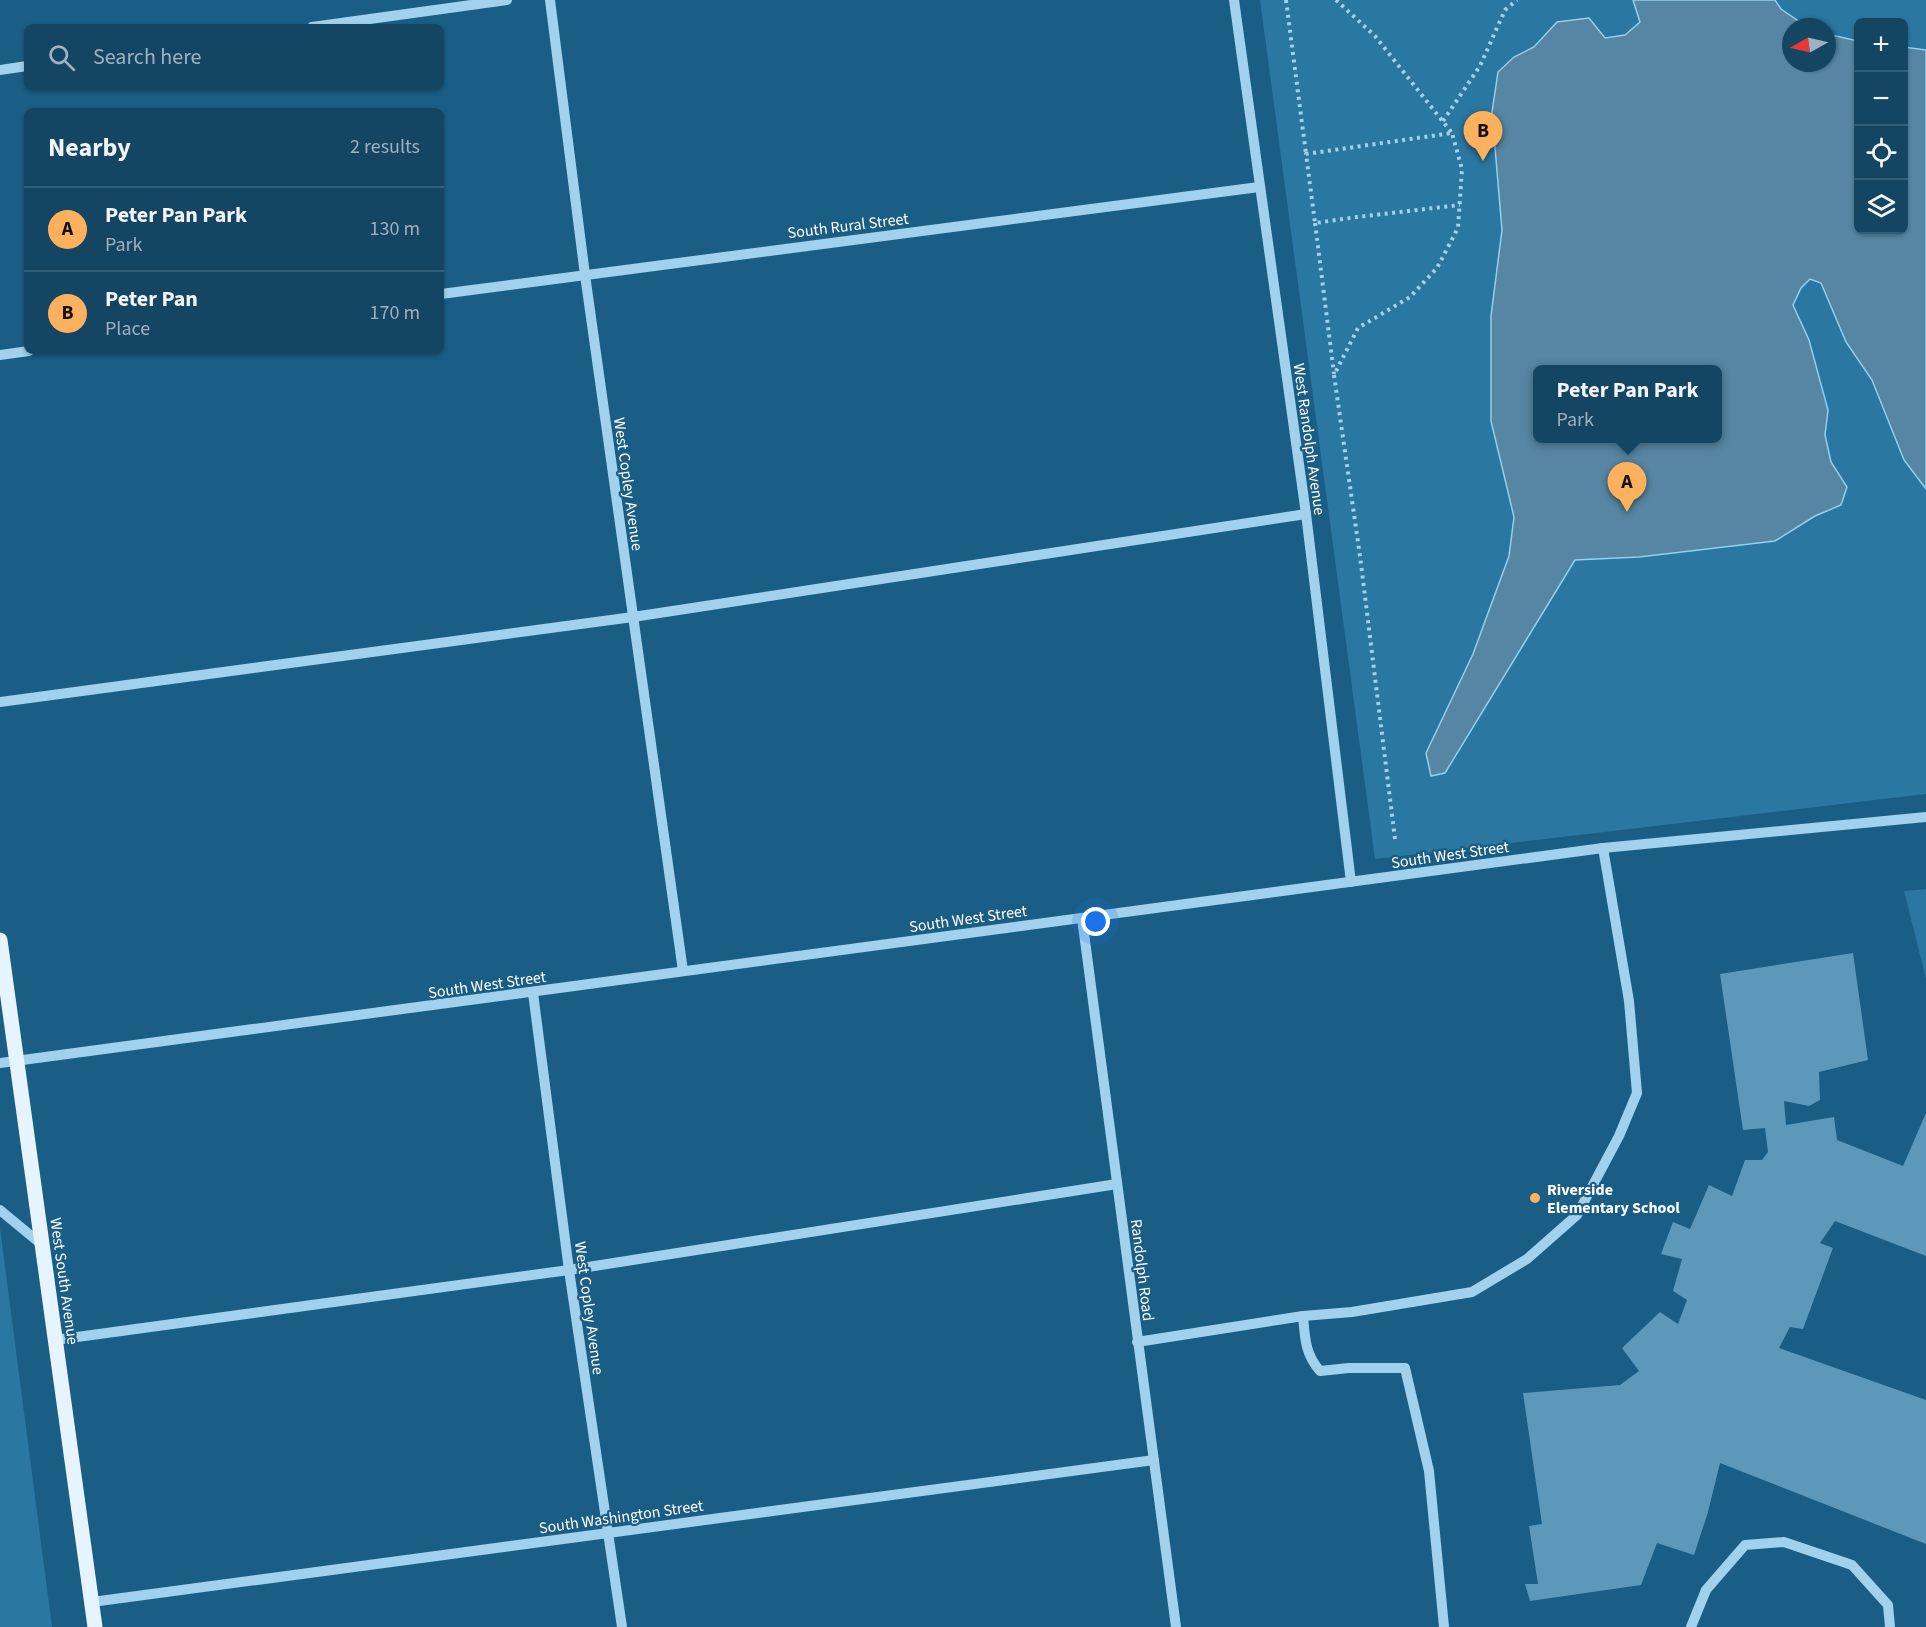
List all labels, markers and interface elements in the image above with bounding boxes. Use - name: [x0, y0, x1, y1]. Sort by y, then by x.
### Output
- north arrow: [1782, 18, 1836, 72]
- map controls: [1854, 18, 1908, 234]
- button: +: [1854, 18, 1908, 72]
- search box: [24, 24, 444, 90]
- icon: search: [45, 41, 78, 74]
- text: Search here: [93, 41, 201, 73]
- button: −: [1854, 72, 1908, 126]
- pin: B: [1464, 112, 1502, 161]
- button: locate: [1854, 126, 1908, 180]
- text: Nearby: [48, 129, 131, 166]
- text: 2 results: [350, 133, 420, 161]
- button: layers: [1854, 180, 1908, 234]
- text: Peter Pan Park: [105, 199, 247, 231]
- street label: South Rural Street: [786, 208, 910, 244]
- text: A: [62, 215, 73, 243]
- text: 130 m: [370, 215, 420, 243]
- text: Park: [105, 231, 142, 259]
- text: Peter Pan: [105, 283, 198, 315]
- text: B: [61, 299, 74, 327]
- text: 170 m: [370, 299, 420, 327]
- text: Place: [105, 315, 150, 343]
- street label: West Randolph Avenue: [1287, 362, 1331, 517]
- popup: [1533, 365, 1722, 443]
- text: Peter Pan Park: [1556, 374, 1699, 406]
- text: Park: [1556, 406, 1594, 434]
- street label: West Copley Avenue: [608, 416, 648, 552]
- pin: A: [1608, 462, 1646, 512]
- street label: South West Street: [1390, 836, 1511, 874]
- street label: South West Street: [908, 900, 1029, 938]
- your location: [1081, 907, 1110, 936]
- street label: South West Street: [427, 966, 548, 1004]
- place label: Riverside Elementary School: [1547, 1179, 1680, 1219]
- marker: Riverside Elementary School: [1528, 1191, 1542, 1205]
- street label: West South Avenue: [44, 1216, 84, 1346]
- street label: Randolph Road: [1125, 1218, 1159, 1322]
- street label: West Copley Avenue: [569, 1240, 609, 1376]
- street label: South Washington Street: [538, 1494, 705, 1539]

